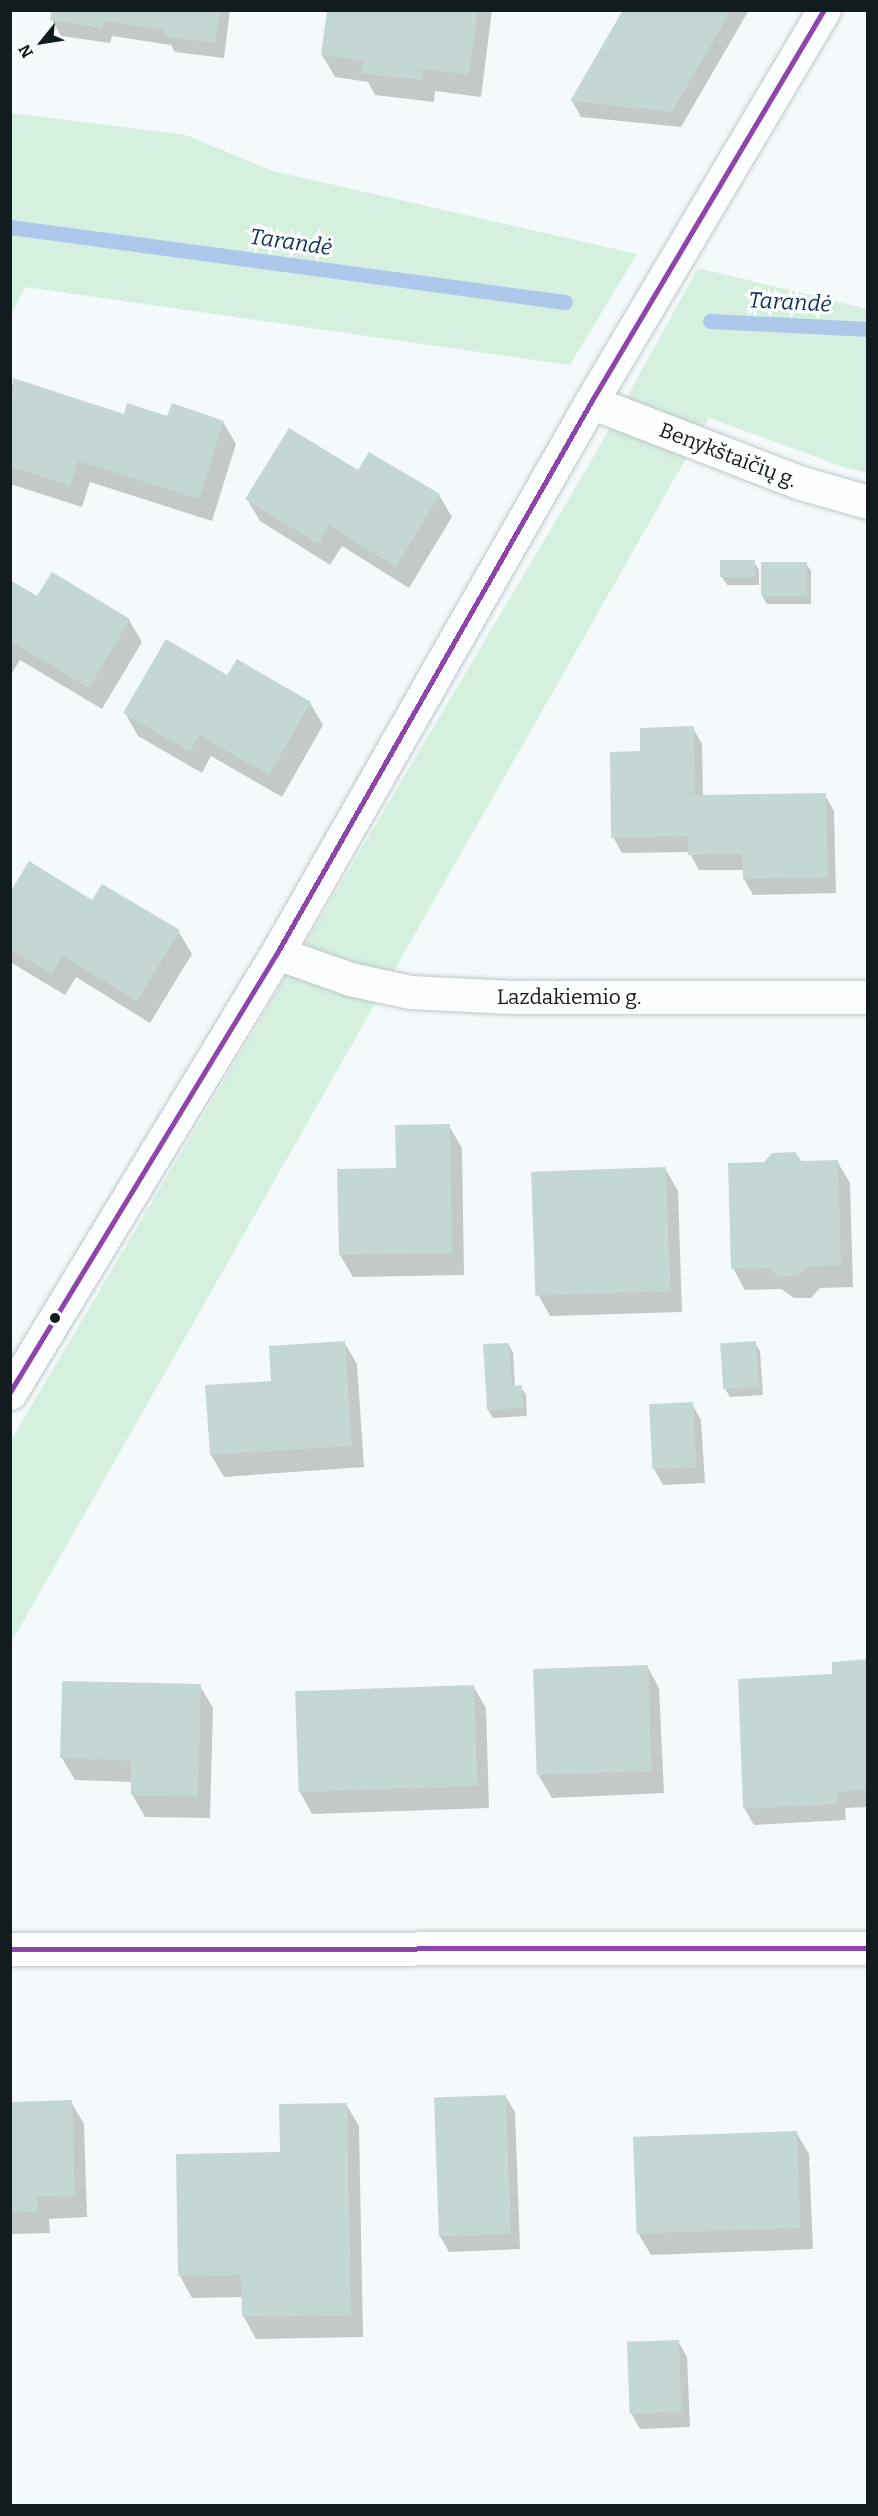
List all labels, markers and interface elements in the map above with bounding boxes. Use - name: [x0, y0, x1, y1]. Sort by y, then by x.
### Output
- north arrow: [12, 12, 72, 72]
- text: N: [15, 41, 37, 61]
- water label: Tarandė: [248, 223, 334, 261]
- water label: Tarandė: [748, 287, 832, 317]
- street label: Benykštaičių g.: [656, 417, 800, 493]
- street label: Lazdakiemio g.: [497, 984, 641, 1010]
- unlabelled marker: [49, 1312, 61, 1324]

